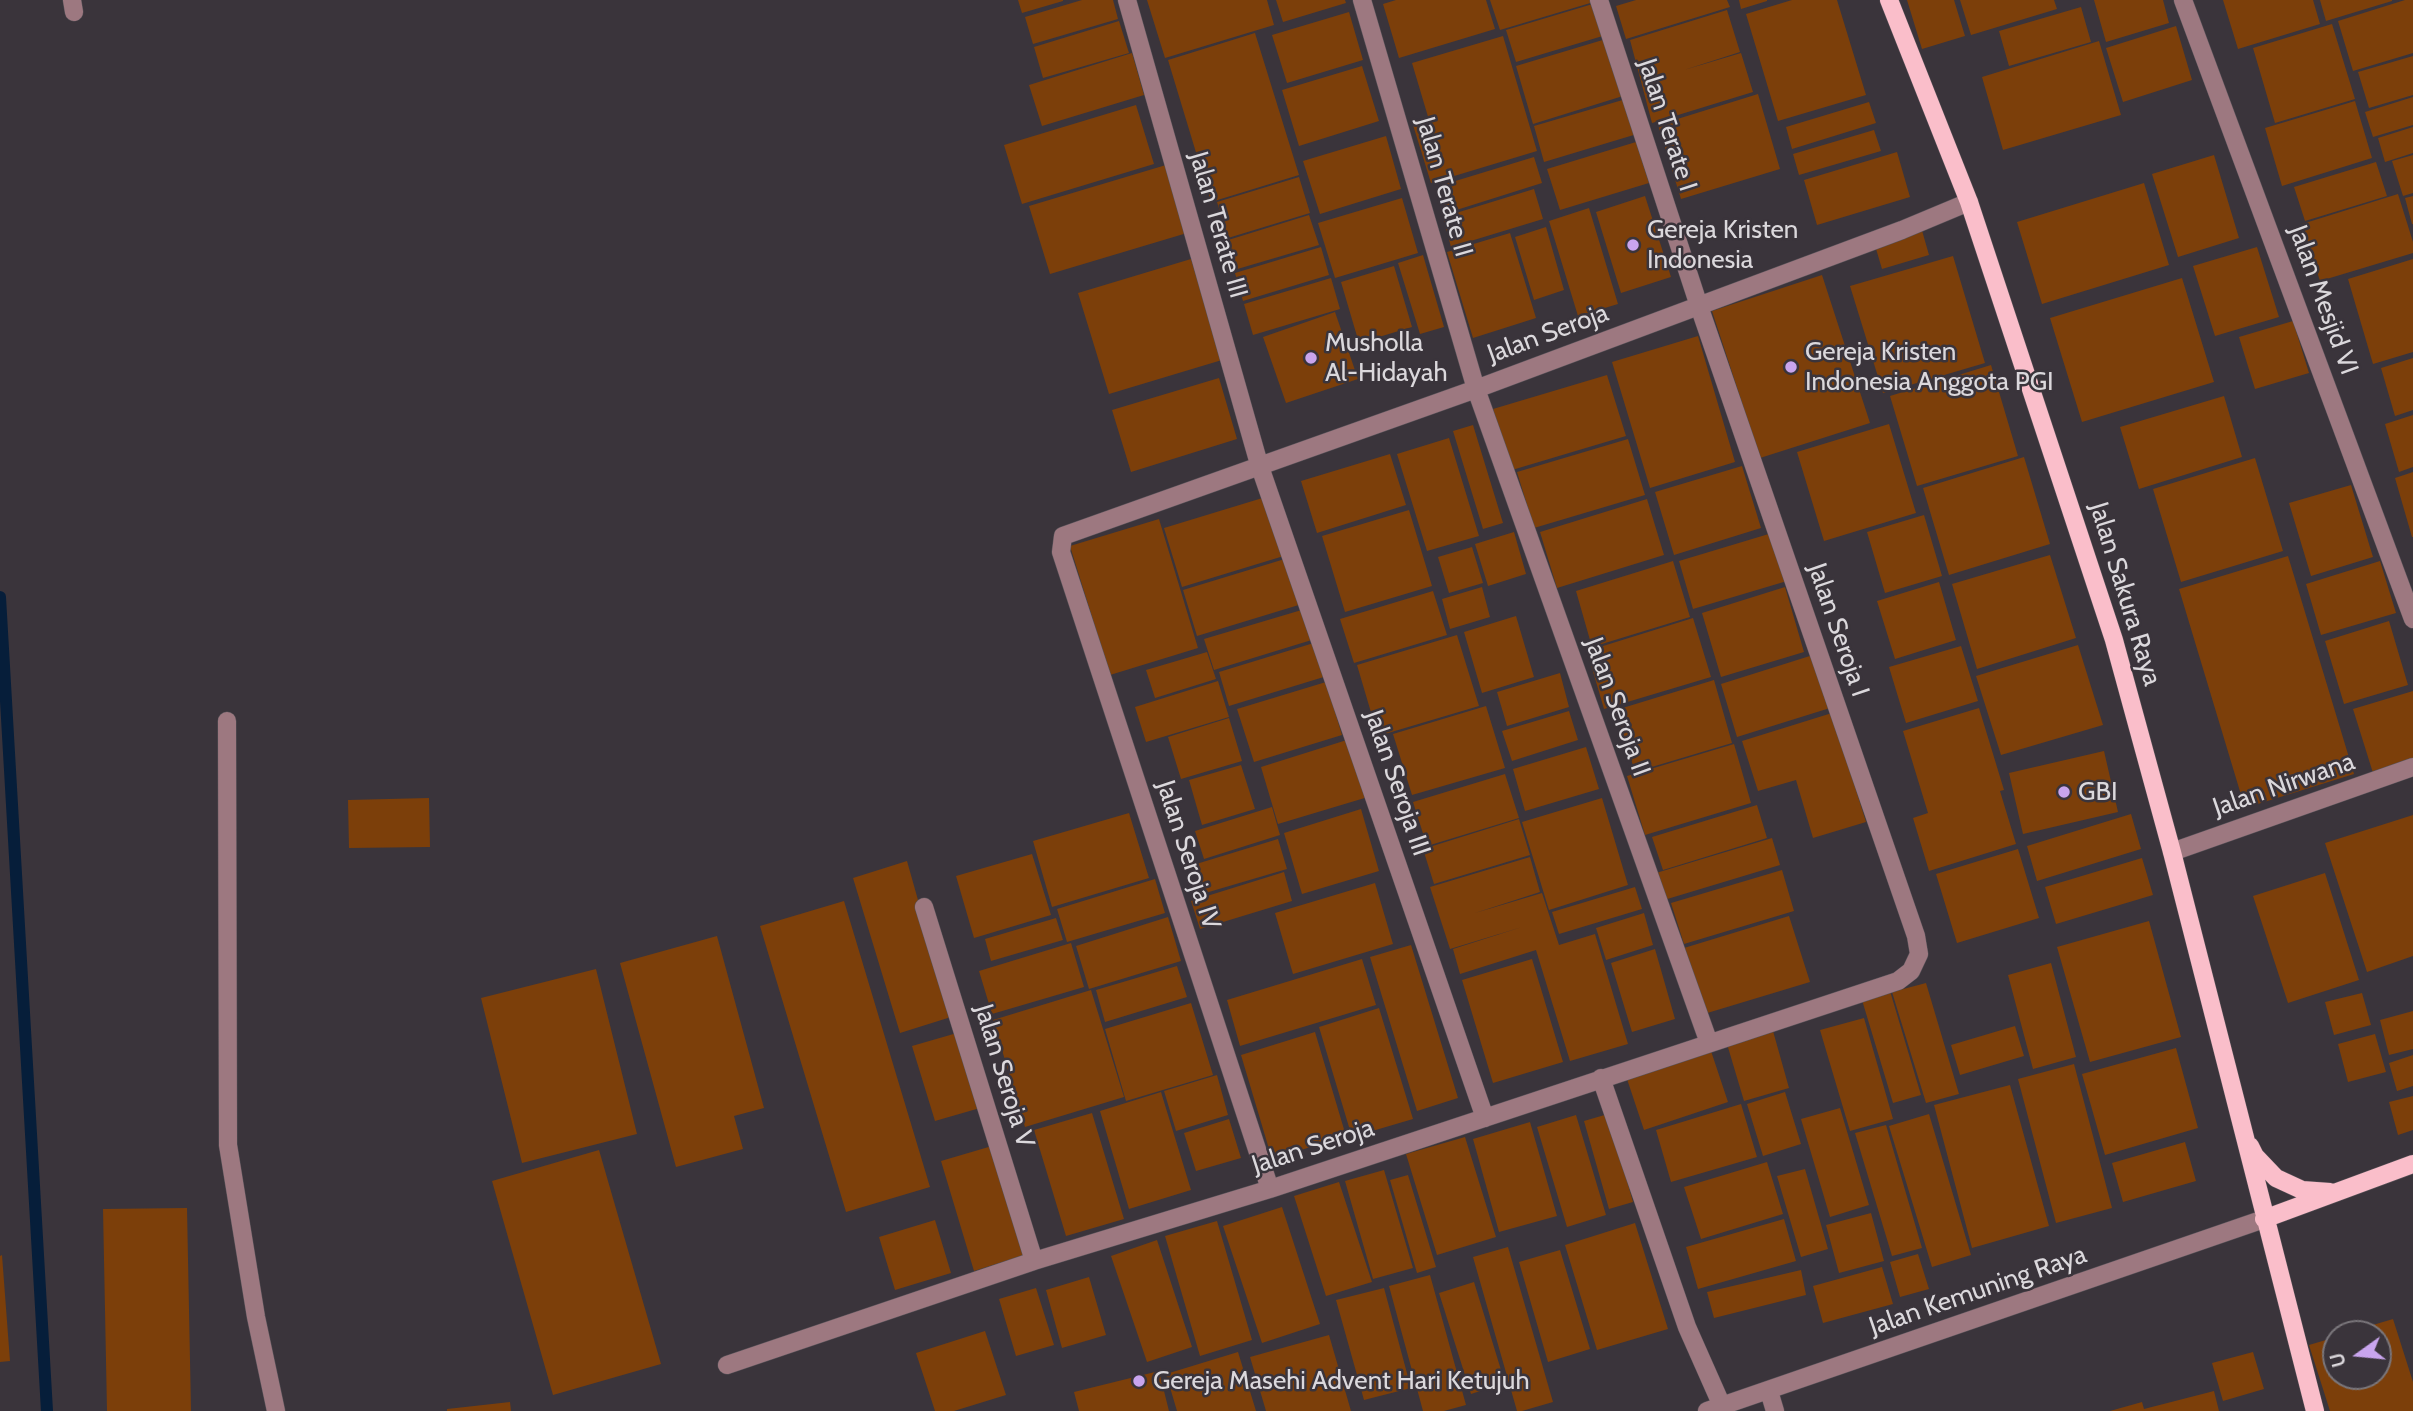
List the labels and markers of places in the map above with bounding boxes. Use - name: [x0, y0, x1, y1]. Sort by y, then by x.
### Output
- place label: Gereja Kristen Indonesia: [1647, 214, 1798, 276]
- marker: Gereja Kristen Indonesia: [1625, 237, 1641, 253]
- place label: Musholla Al-Hidayah: [1325, 327, 1448, 388]
- place label: Gereja Kristen Indonesia Anggota PGI: [1805, 336, 2054, 398]
- marker: Musholla Al-Hidayah: [1303, 350, 1319, 366]
- marker: Gereja Kristen Indonesia Anggota PGI: [1783, 359, 1799, 375]
- place label: GBI: [2078, 776, 2118, 808]
- marker: GBI: [2056, 784, 2072, 800]
- place label: Gereja Masehi Advent Hari Ketujuh: [1153, 1365, 1530, 1397]
- marker: Gereja Masehi Advent Hari Ketujuh: [1131, 1373, 1147, 1389]

